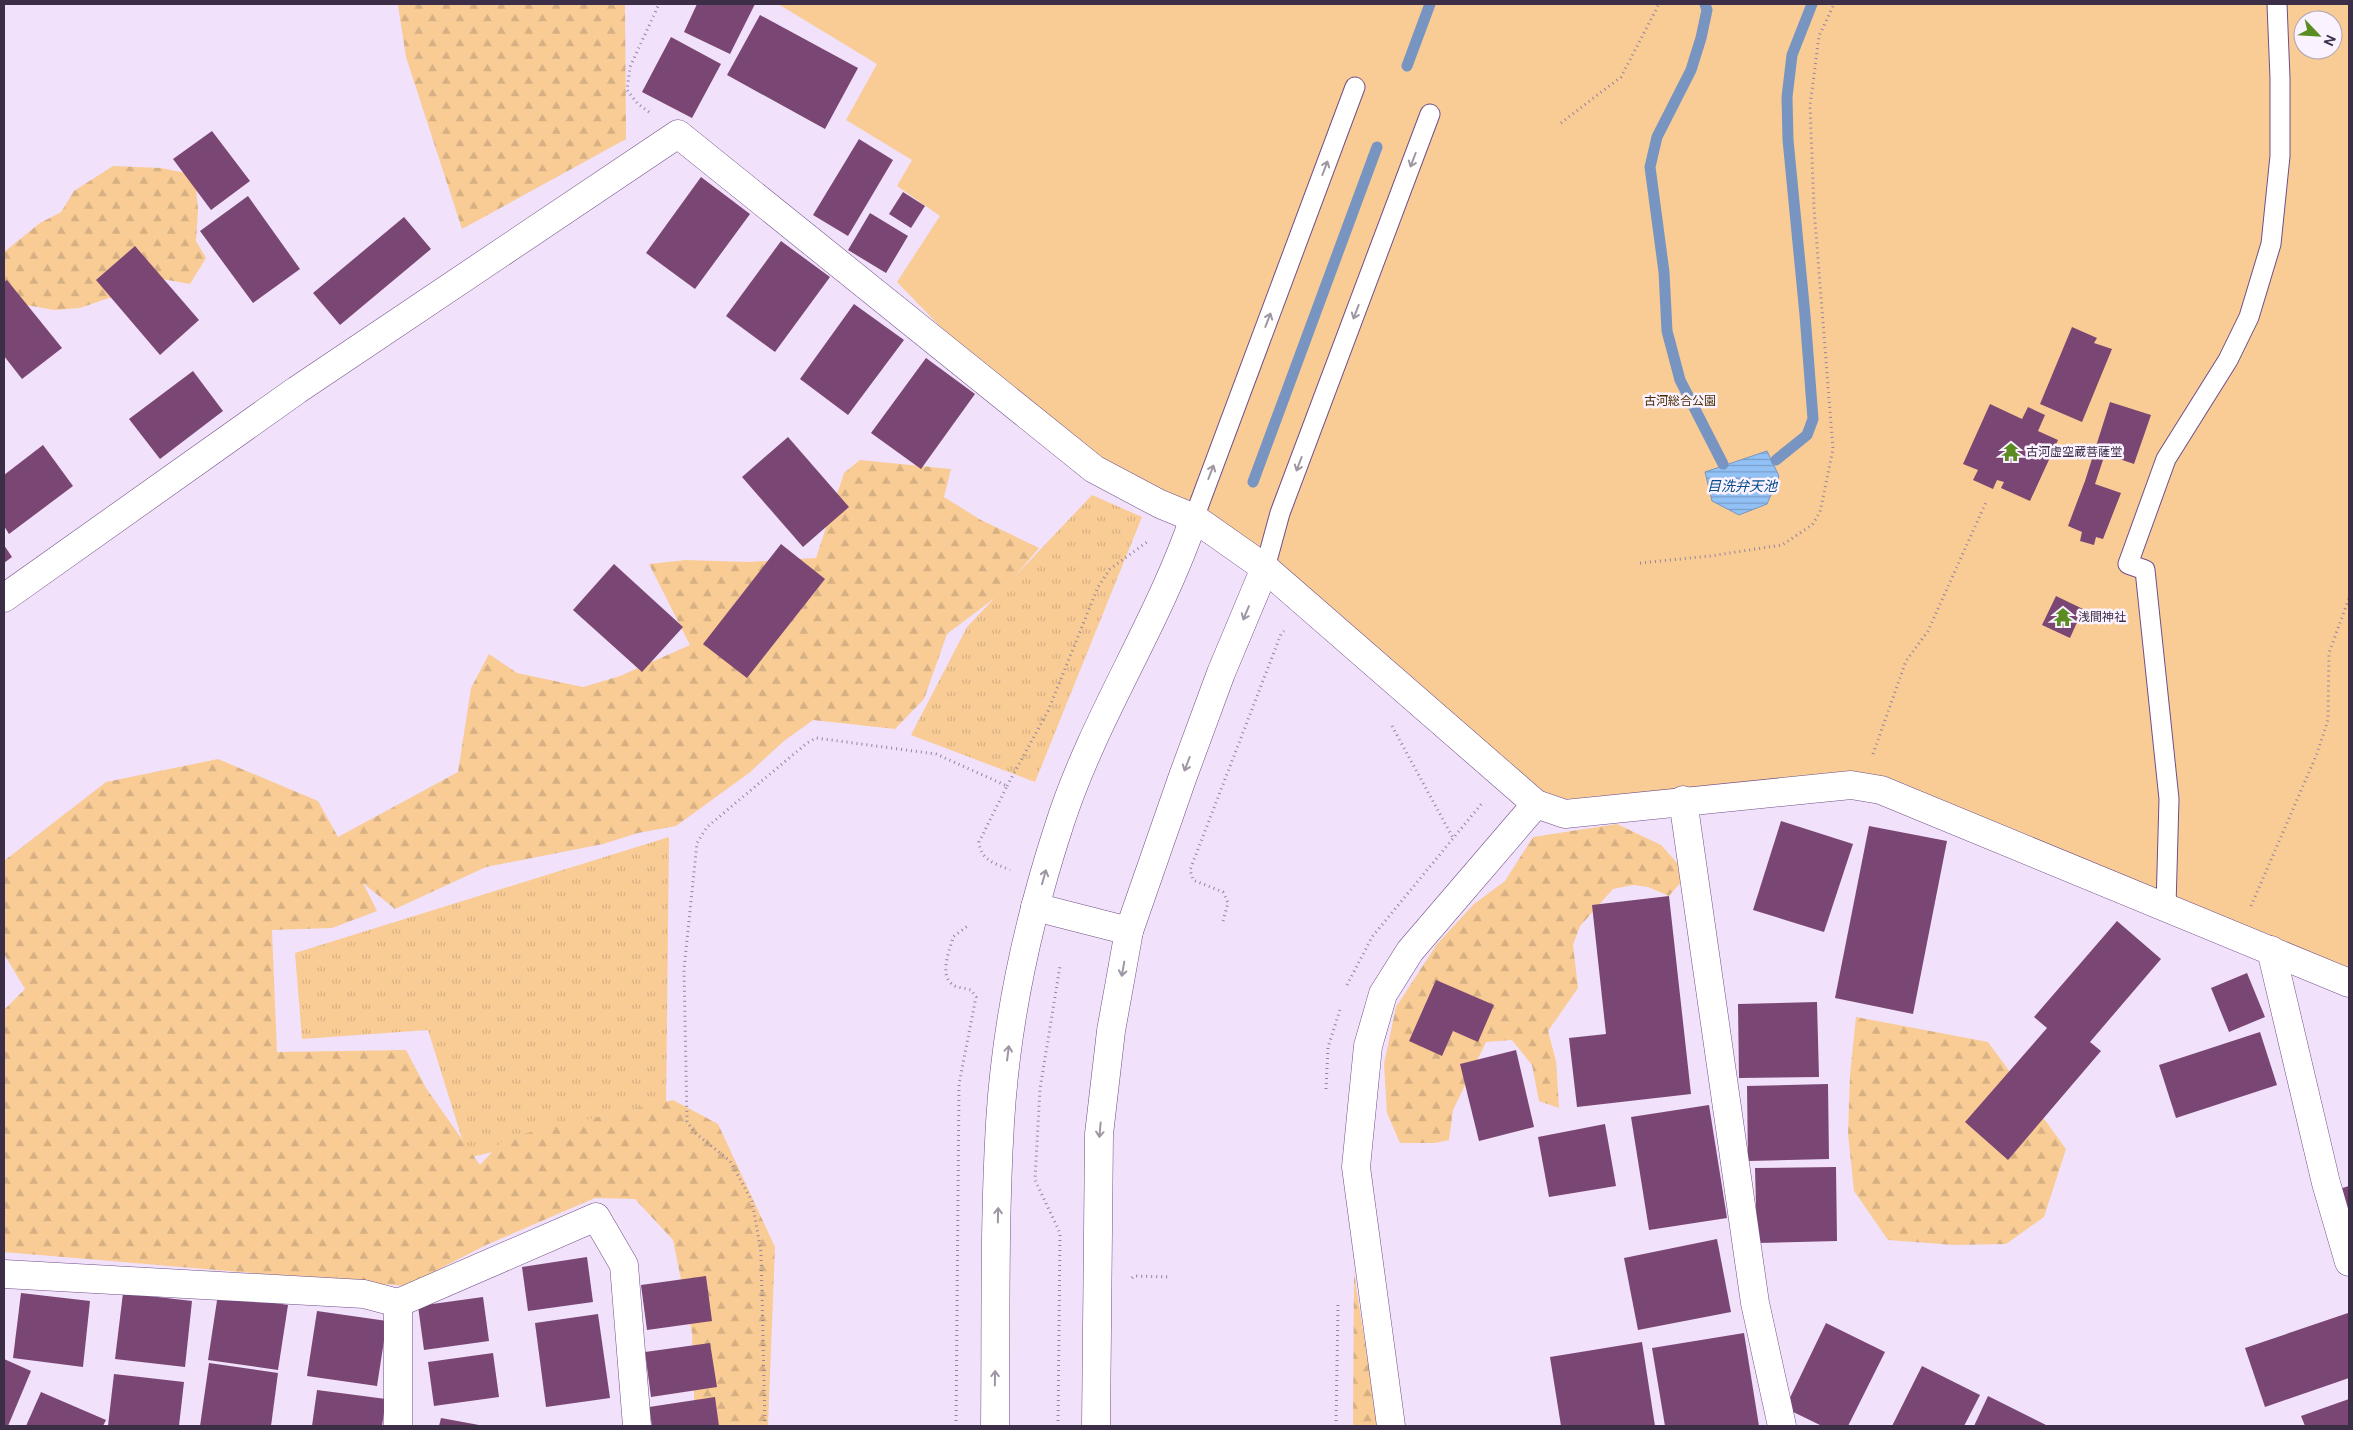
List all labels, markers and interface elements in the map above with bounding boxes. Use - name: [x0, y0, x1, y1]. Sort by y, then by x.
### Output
- north arrow: [2293, 10, 2343, 60]
- text: N: [2319, 32, 2340, 49]
- one-way arrow: [1408, 151, 1417, 167]
- one-way arrow: [1321, 161, 1330, 176]
- one-way arrow: [1351, 304, 1360, 319]
- one-way arrow: [1264, 313, 1273, 328]
- park label: 古河総合公園: [1644, 393, 1716, 409]
- temple icon: 古河虚空蔵菩薩堂: [2000, 441, 2022, 463]
- place label: 古河虚空蔵菩薩堂: [2026, 444, 2122, 460]
- one-way arrow: [1294, 456, 1303, 471]
- one-way arrow: [1207, 465, 1216, 480]
- water label: 目洗弁天池: [1707, 477, 1779, 495]
- one-way arrow: [1241, 605, 1251, 620]
- temple icon: 浅間神社: [2052, 606, 2074, 628]
- place label: 浅間神社: [2078, 609, 2126, 625]
- one-way arrow: [1182, 756, 1191, 772]
- one-way arrow: [1040, 869, 1050, 885]
- one-way arrow: [1117, 961, 1127, 977]
- one-way arrow: [1003, 1045, 1013, 1061]
- one-way arrow: [1095, 1122, 1105, 1138]
- one-way arrow: [993, 1207, 1003, 1224]
- one-way arrow: [990, 1370, 1000, 1386]

